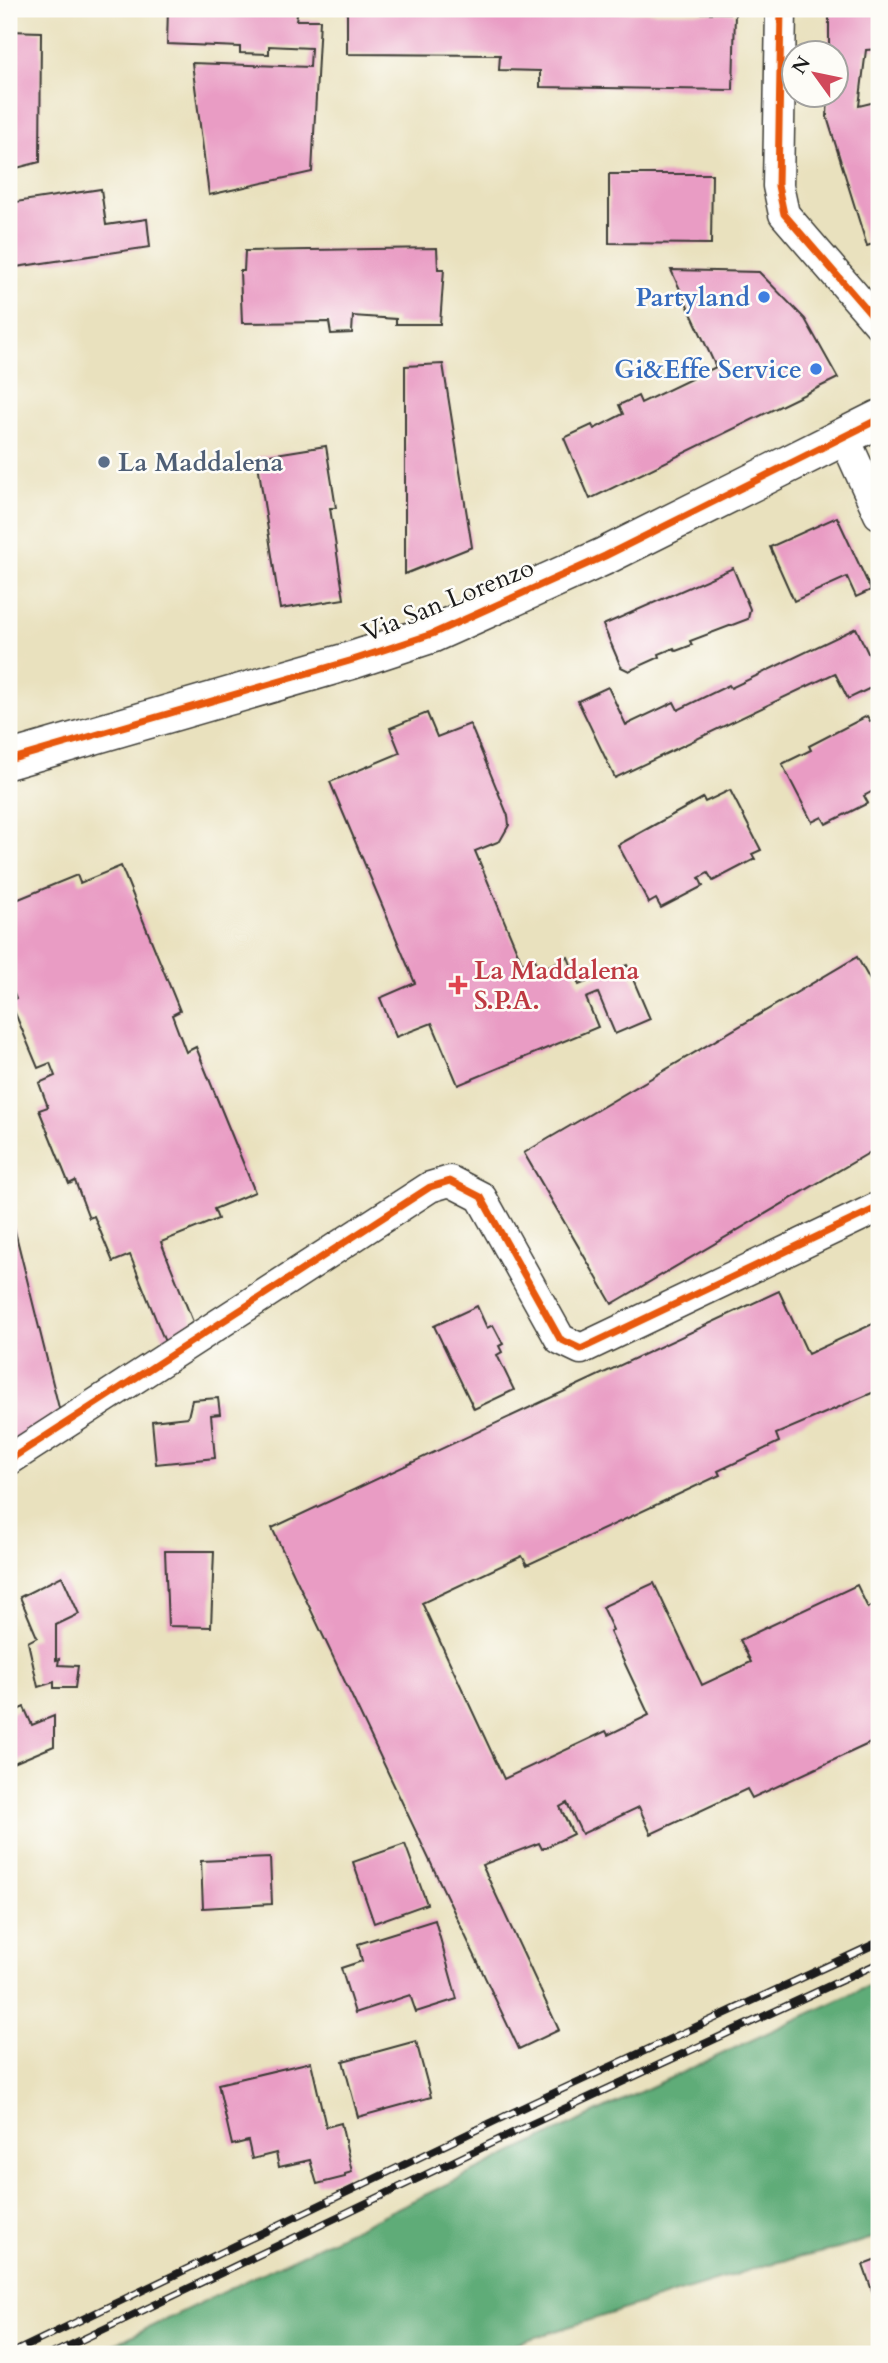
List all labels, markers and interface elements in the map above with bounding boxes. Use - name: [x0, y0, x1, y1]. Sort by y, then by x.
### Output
- north arrow: [780, 38, 850, 108]
- text: N: [786, 51, 817, 79]
- place label: Partyland: [635, 280, 750, 315]
- marker: Partyland: [756, 289, 772, 305]
- place label: Gi&Effe Service: [614, 352, 802, 387]
- marker: Gi&Effe Service: [808, 361, 824, 377]
- place label: La Maddalena: [118, 445, 284, 480]
- marker: La Maddalena: [96, 454, 112, 470]
- street label: Via San Lorenzo: [357, 550, 539, 650]
- place label: La Maddalena S.P.A.: [474, 953, 640, 1018]
- marker: La Maddalena S.P.A.: [448, 975, 468, 995]

